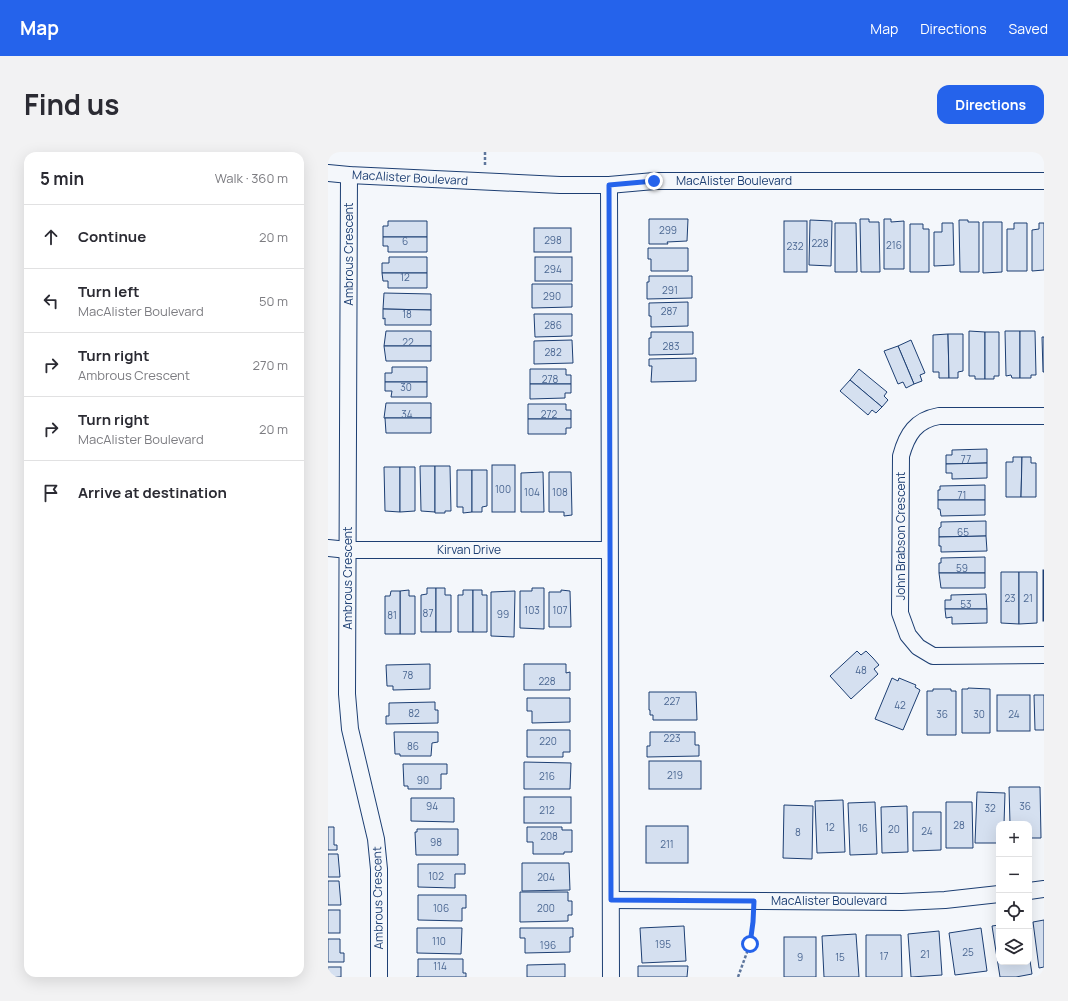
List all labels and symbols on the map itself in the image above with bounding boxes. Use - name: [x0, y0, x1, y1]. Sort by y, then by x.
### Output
- street label: MacAlister Boulevard: [352, 166, 468, 189]
- route end: [645, 172, 663, 190]
- street label: MacAlister Boulevard: [676, 172, 792, 189]
- street label: Ambrous Crescent: [340, 202, 357, 306]
- house number: 299: [659, 223, 677, 237]
- house number: 298: [544, 233, 562, 247]
- house number: 6: [402, 234, 408, 248]
- house number: 228: [811, 236, 829, 250]
- house number: 216: [886, 238, 902, 252]
- house number: 232: [787, 239, 804, 253]
- house number: 294: [544, 262, 562, 276]
- house number: 12: [400, 270, 410, 284]
- house number: 291: [662, 283, 678, 297]
- house number: 290: [543, 289, 561, 303]
- house number: 287: [661, 304, 677, 318]
- house number: 18: [402, 307, 412, 321]
- house number: 286: [544, 318, 562, 332]
- house number: 22: [402, 335, 414, 349]
- house number: 283: [662, 339, 680, 353]
- house number: 282: [544, 345, 562, 359]
- house number: 278: [542, 372, 558, 386]
- house number: 30: [400, 380, 412, 394]
- house number: 34: [401, 407, 413, 421]
- house number: 272: [541, 407, 558, 421]
- house number: 77: [961, 452, 971, 466]
- street label: John Brabson Crescent: [892, 471, 909, 600]
- house number: 100: [495, 482, 511, 496]
- house number: 104: [524, 485, 540, 499]
- house number: 108: [552, 485, 568, 499]
- house number: 71: [958, 488, 966, 502]
- house number: 65: [957, 525, 969, 539]
- street label: Ambrous Crescent: [339, 526, 356, 630]
- street label: Kirvan Drive: [437, 541, 501, 558]
- house number: 59: [956, 561, 968, 575]
- house number: 23: [1004, 591, 1016, 605]
- house number: 21: [1023, 591, 1033, 605]
- house number: 53: [960, 597, 972, 611]
- house number: 103: [524, 603, 540, 617]
- house number: 107: [552, 603, 568, 617]
- house number: 87: [423, 606, 433, 620]
- house number: 99: [497, 607, 509, 621]
- house number: 81: [387, 608, 397, 622]
- house number: 48: [855, 663, 867, 677]
- house number: 78: [403, 668, 414, 682]
- house number: 228: [538, 674, 556, 688]
- house number: 227: [664, 694, 680, 708]
- house number: 42: [894, 698, 906, 712]
- house number: 82: [408, 706, 420, 720]
- house number: 36: [936, 707, 948, 721]
- house number: 30: [973, 707, 985, 721]
- house number: 24: [1008, 707, 1020, 721]
- house number: 223: [664, 731, 680, 745]
- house number: 220: [539, 734, 557, 748]
- house number: 86: [407, 739, 419, 753]
- house number: 219: [667, 768, 683, 782]
- house number: 216: [539, 769, 555, 783]
- house number: 90: [417, 773, 429, 787]
- house number: 94: [426, 799, 438, 813]
- house number: 36: [1019, 799, 1031, 813]
- house number: 32: [984, 801, 996, 815]
- house number: 212: [539, 803, 555, 817]
- house number: 28: [953, 818, 965, 832]
- house number: 12: [825, 820, 835, 834]
- house number: 16: [858, 821, 868, 835]
- house number: 20: [888, 822, 900, 836]
- house number: 24: [921, 824, 933, 838]
- house number: 8: [795, 825, 801, 839]
- house number: 208: [540, 829, 558, 843]
- house number: 98: [430, 835, 442, 849]
- house number: 211: [660, 837, 674, 851]
- street label: Ambrous Crescent: [368, 846, 387, 950]
- house number: 102: [428, 869, 444, 883]
- house number: 204: [537, 870, 555, 884]
- street label: MacAlister Boulevard: [771, 892, 887, 909]
- house number: 106: [433, 901, 449, 915]
- house number: 200: [537, 901, 555, 915]
- house number: 110: [432, 934, 446, 948]
- route start: [741, 935, 759, 953]
- house number: 195: [655, 937, 671, 951]
- house number: 196: [540, 938, 556, 952]
- house number: 25: [962, 945, 974, 959]
- house number: 21: [920, 947, 930, 961]
- house number: 17: [880, 949, 888, 963]
- house number: 9: [797, 950, 803, 964]
- house number: 15: [835, 950, 845, 964]
- house number: 114: [433, 959, 447, 973]

